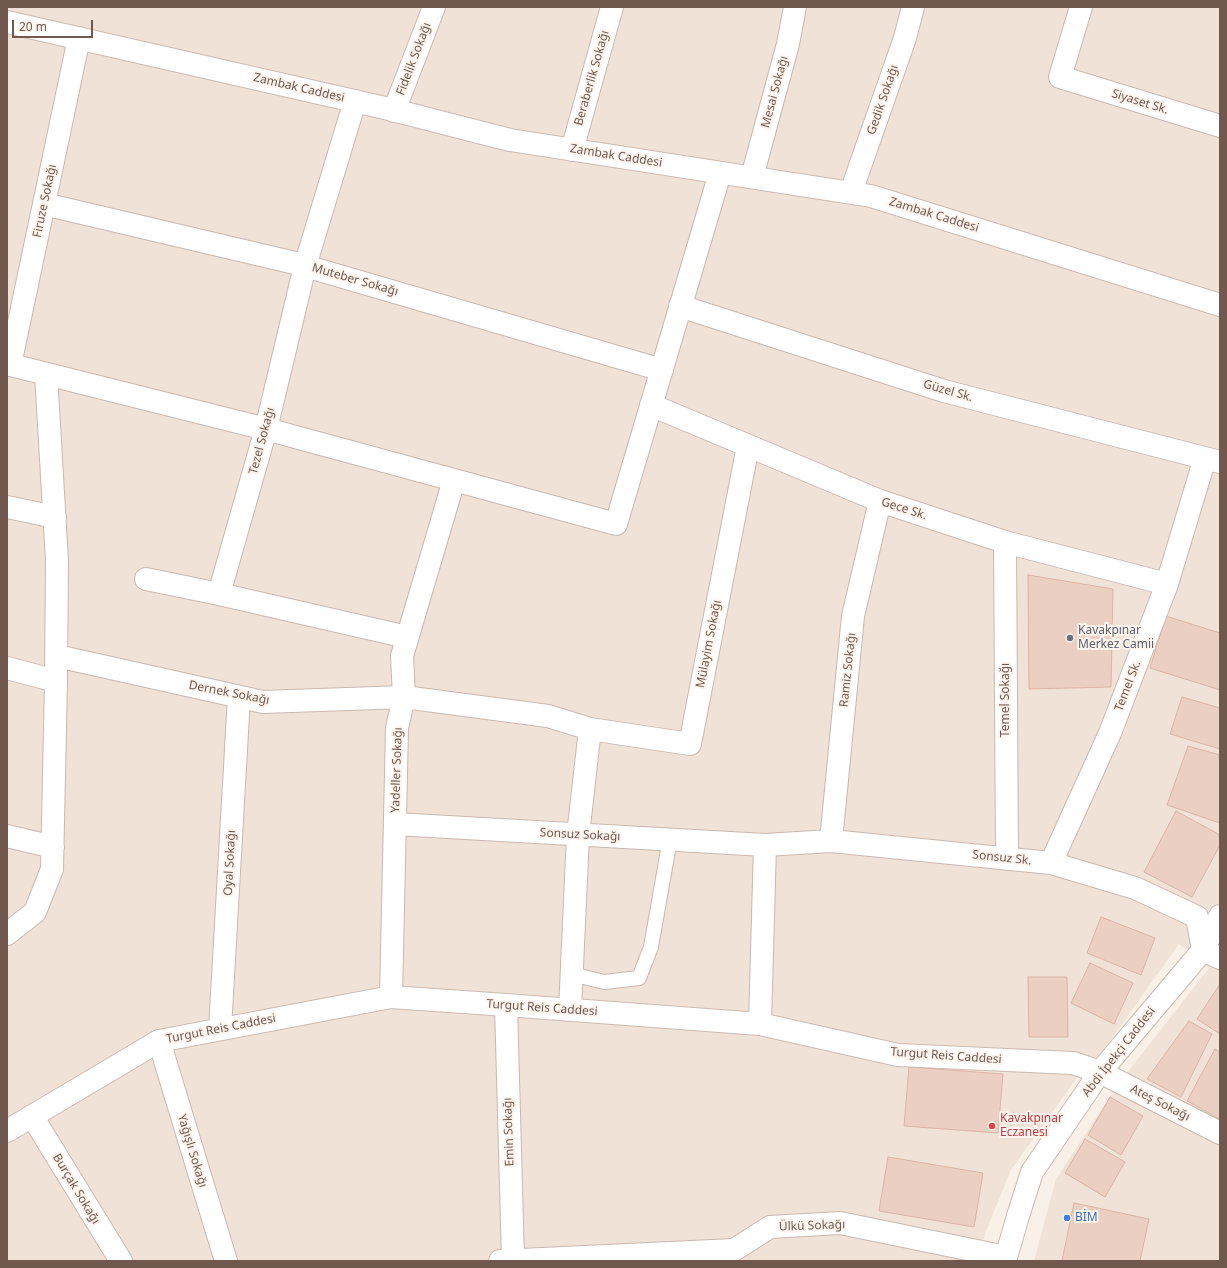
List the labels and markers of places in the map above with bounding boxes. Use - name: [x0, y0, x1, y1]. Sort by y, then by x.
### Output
- place label: Kavakpınar Merkez Camii: [1078, 624, 1154, 652]
- marker: Kavakpınar Merkez Camii: [1065, 633, 1075, 643]
- place label: Kavakpınar Eczanesi: [1000, 1112, 1063, 1140]
- marker: Kavakpınar Eczanesi: [987, 1121, 997, 1131]
- place label: BİM: [1075, 1211, 1098, 1225]
- marker: BİM: [1062, 1213, 1072, 1223]

